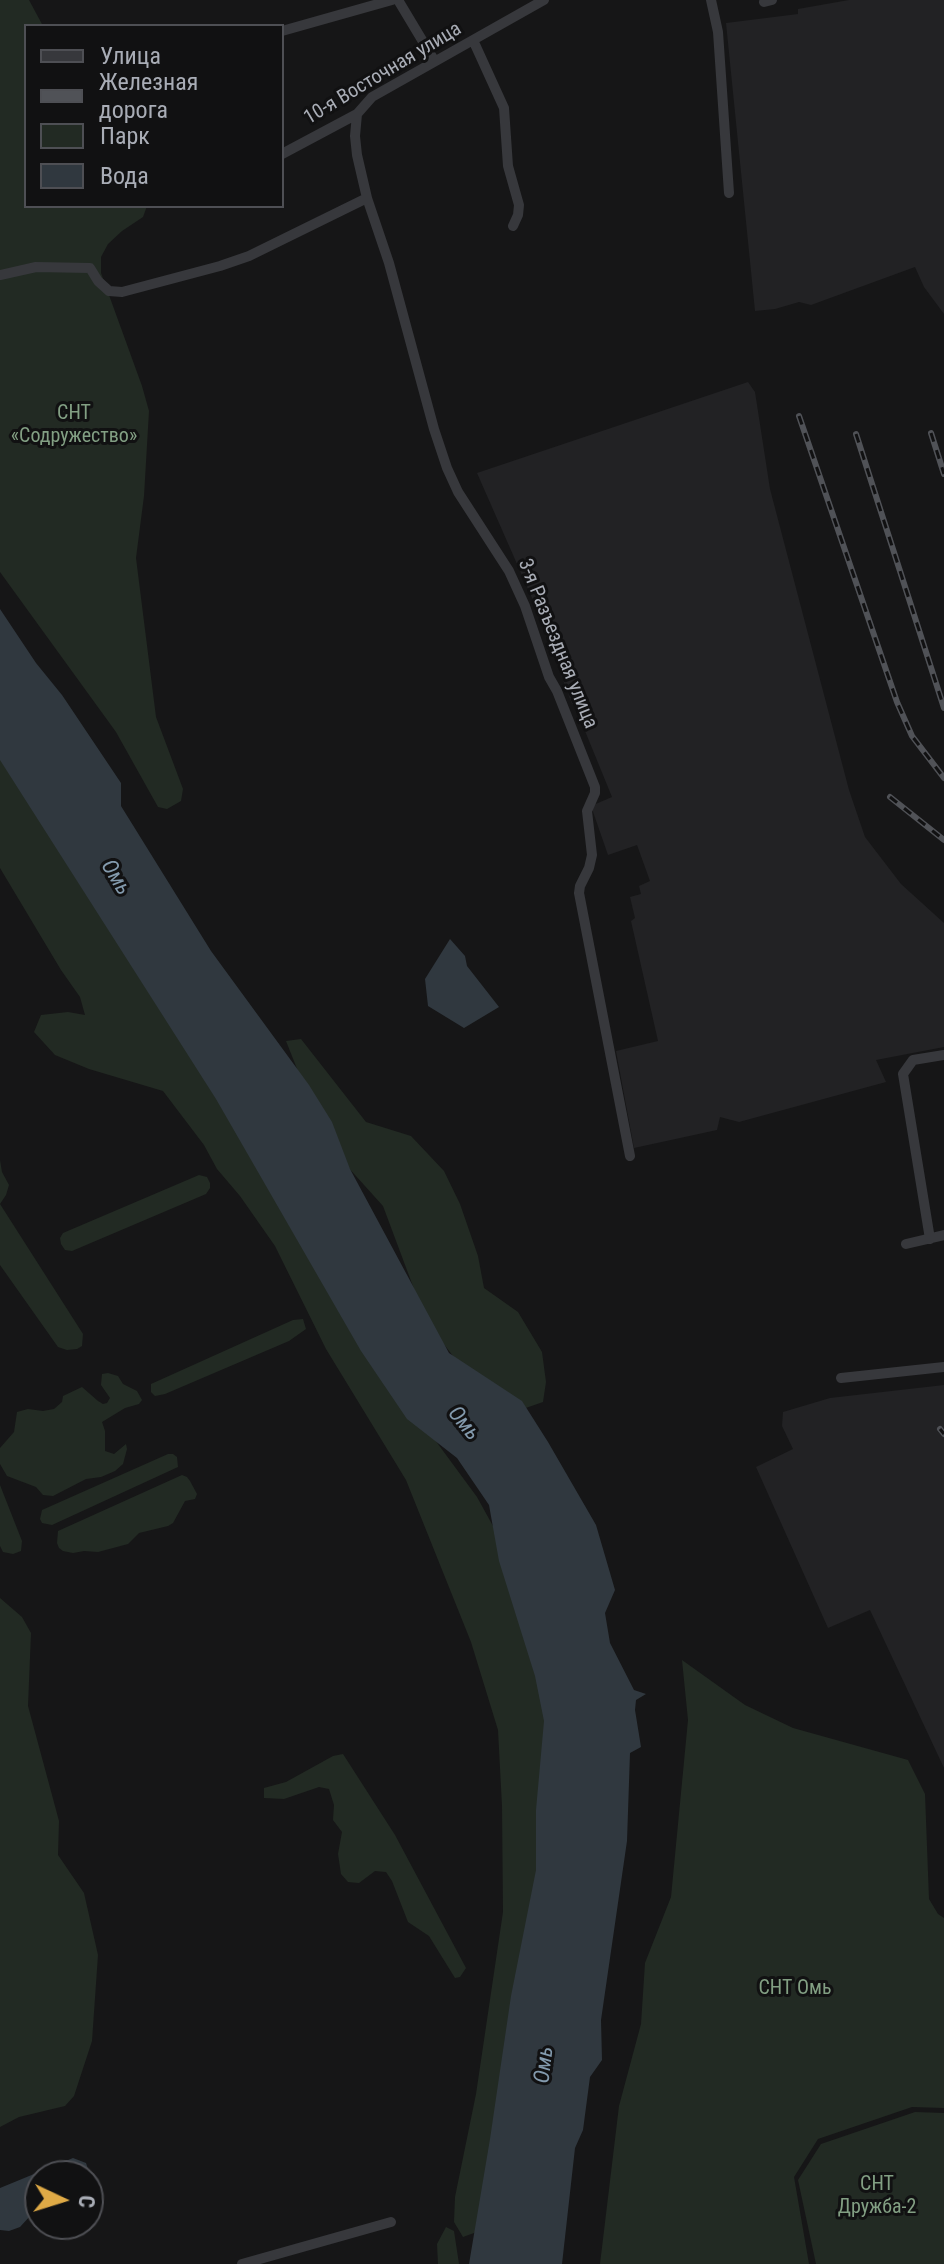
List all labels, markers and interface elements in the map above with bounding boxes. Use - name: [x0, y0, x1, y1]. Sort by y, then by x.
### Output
- street label: 10-я Восточная улица: [300, 18, 466, 130]
- legend: [24, 24, 284, 208]
- text: Улица: [100, 42, 161, 70]
- text: Железная дорога: [99, 68, 198, 124]
- text: Парк: [100, 122, 150, 150]
- text: Вода: [100, 162, 149, 190]
- park label: СНТ «Содружество»: [11, 402, 137, 449]
- street label: 3-я Разъездная улица: [512, 556, 602, 732]
- water label: Омь: [94, 855, 136, 901]
- water label: Омь: [441, 1401, 485, 1447]
- park label: СНТ Омь: [759, 1977, 831, 2001]
- water label: Омь: [530, 2045, 560, 2085]
- north arrow: [24, 2160, 104, 2240]
- park label: СНТ Дружба-2: [838, 2173, 916, 2220]
- text: С: [74, 2194, 99, 2209]

